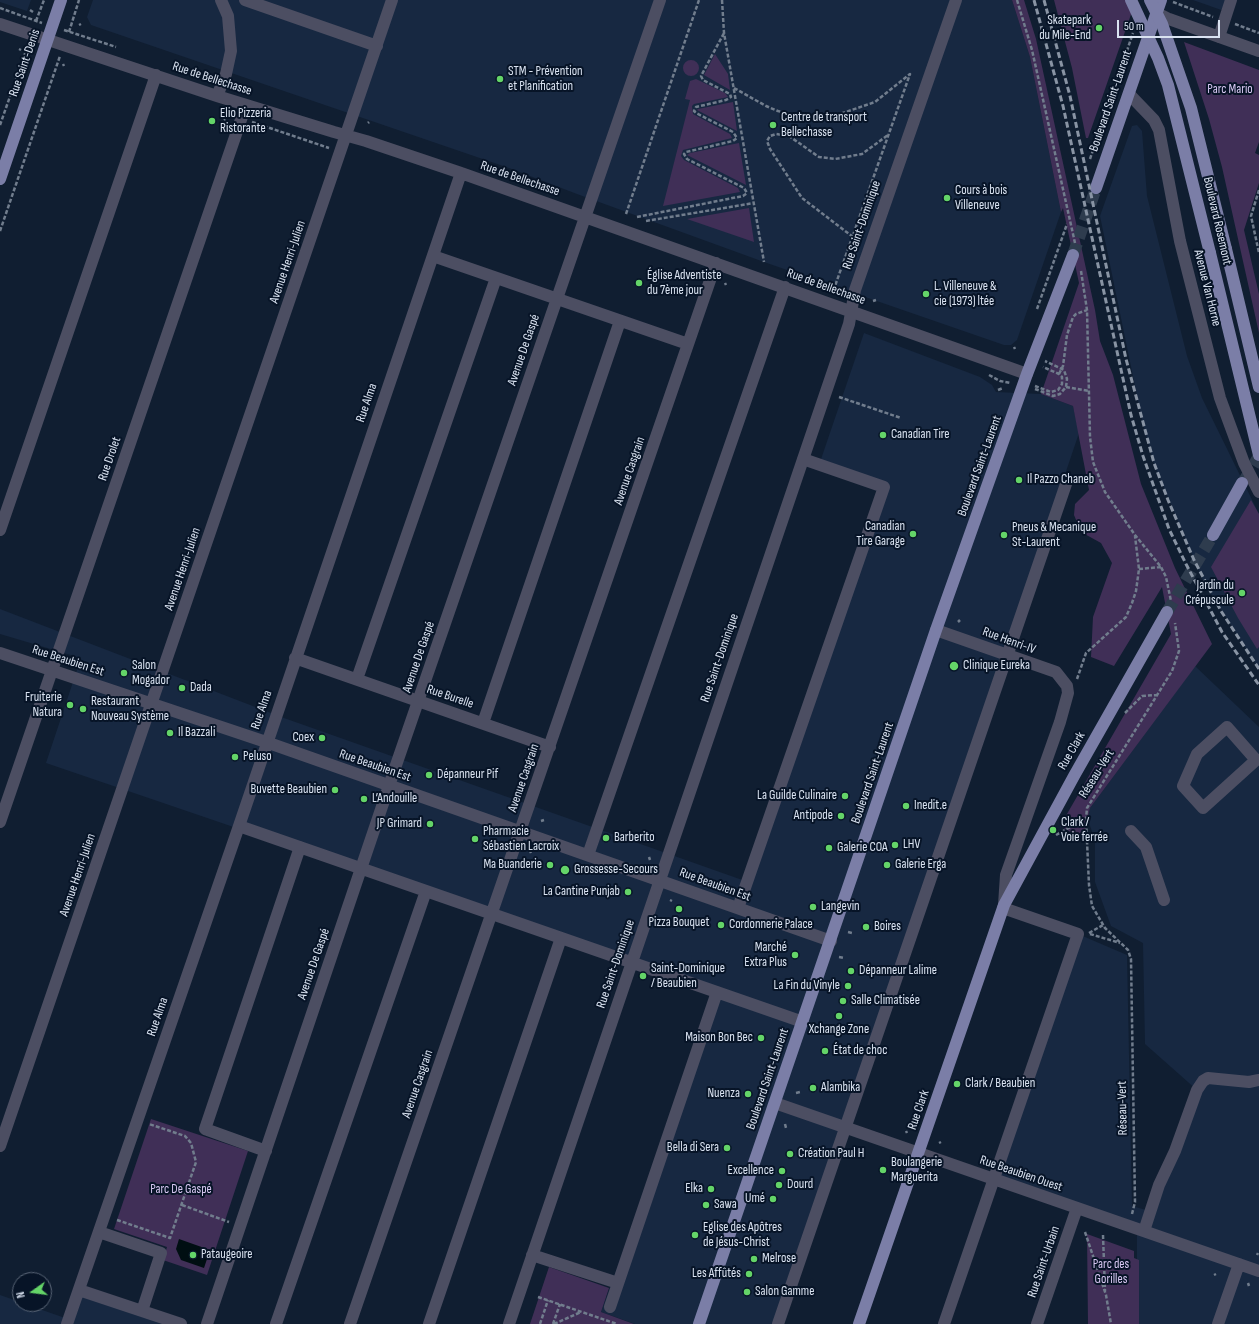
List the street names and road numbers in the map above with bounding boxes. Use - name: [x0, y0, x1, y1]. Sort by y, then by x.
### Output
- street label: Rue Saint-Denis: [6, 27, 44, 99]
- street label: Boulevard Saint-Laurent: [1086, 48, 1136, 154]
- street label: Rue de Bellechasse: [170, 59, 254, 99]
- street label: Rue de Bellechasse: [478, 158, 562, 200]
- street label: Boulevard Rosemont: [1199, 176, 1235, 266]
- street label: Rue Saint-Dominique: [840, 179, 884, 271]
- street label: Avenue Henri-Julien: [267, 219, 309, 305]
- street label: Avenue Van Horne: [1190, 248, 1224, 328]
- street label: Rue de Bellechasse: [784, 266, 868, 308]
- street label: Avenue De Gaspé: [505, 312, 543, 388]
- street label: Rue Alma: [353, 381, 381, 425]
- street label: Boulevard Saint-Laurent: [955, 414, 1005, 518]
- street label: Rue Drolet: [95, 435, 125, 483]
- street label: Avenue Casgrain: [611, 435, 649, 507]
- street label: Avenue Henri-Julien: [162, 526, 204, 612]
- street label: Rue Saint-Dominique: [698, 612, 742, 704]
- street label: Avenue De Gaspé: [400, 619, 438, 695]
- street label: Rue Henri-IV: [980, 624, 1038, 658]
- street label: Rue Beaubien Est: [30, 642, 106, 680]
- street label: Rue Burelle: [424, 682, 476, 712]
- street label: Rue Alma: [248, 688, 276, 732]
- street label: Boulevard Saint-Laurent: [848, 720, 898, 826]
- street label: Rue Clark: [1055, 729, 1089, 773]
- street label: Avenue Casgrain: [505, 742, 543, 814]
- street label: Rue Beaubien Est: [337, 746, 413, 786]
- street label: Réseau-Vert: [1076, 747, 1118, 801]
- street label: Avenue Henri-Julien: [57, 832, 99, 918]
- street label: Rue Beaubien Est: [677, 865, 753, 905]
- street label: Rue Saint-Dominique: [594, 918, 638, 1010]
- street label: Avenue De Gaspé: [295, 926, 333, 1002]
- street label: Rue Alma: [144, 995, 172, 1039]
- street label: Boulevard Saint-Laurent: [743, 1026, 793, 1132]
- street label: Avenue Casgrain: [399, 1048, 437, 1120]
- street label: Réseau-Vert: [1115, 1081, 1131, 1135]
- street label: Rue Clark: [905, 1088, 933, 1132]
- street label: Rue Beaubien Ouest: [978, 1153, 1064, 1195]
- street label: Rue Saint-Urbain: [1024, 1224, 1064, 1300]

